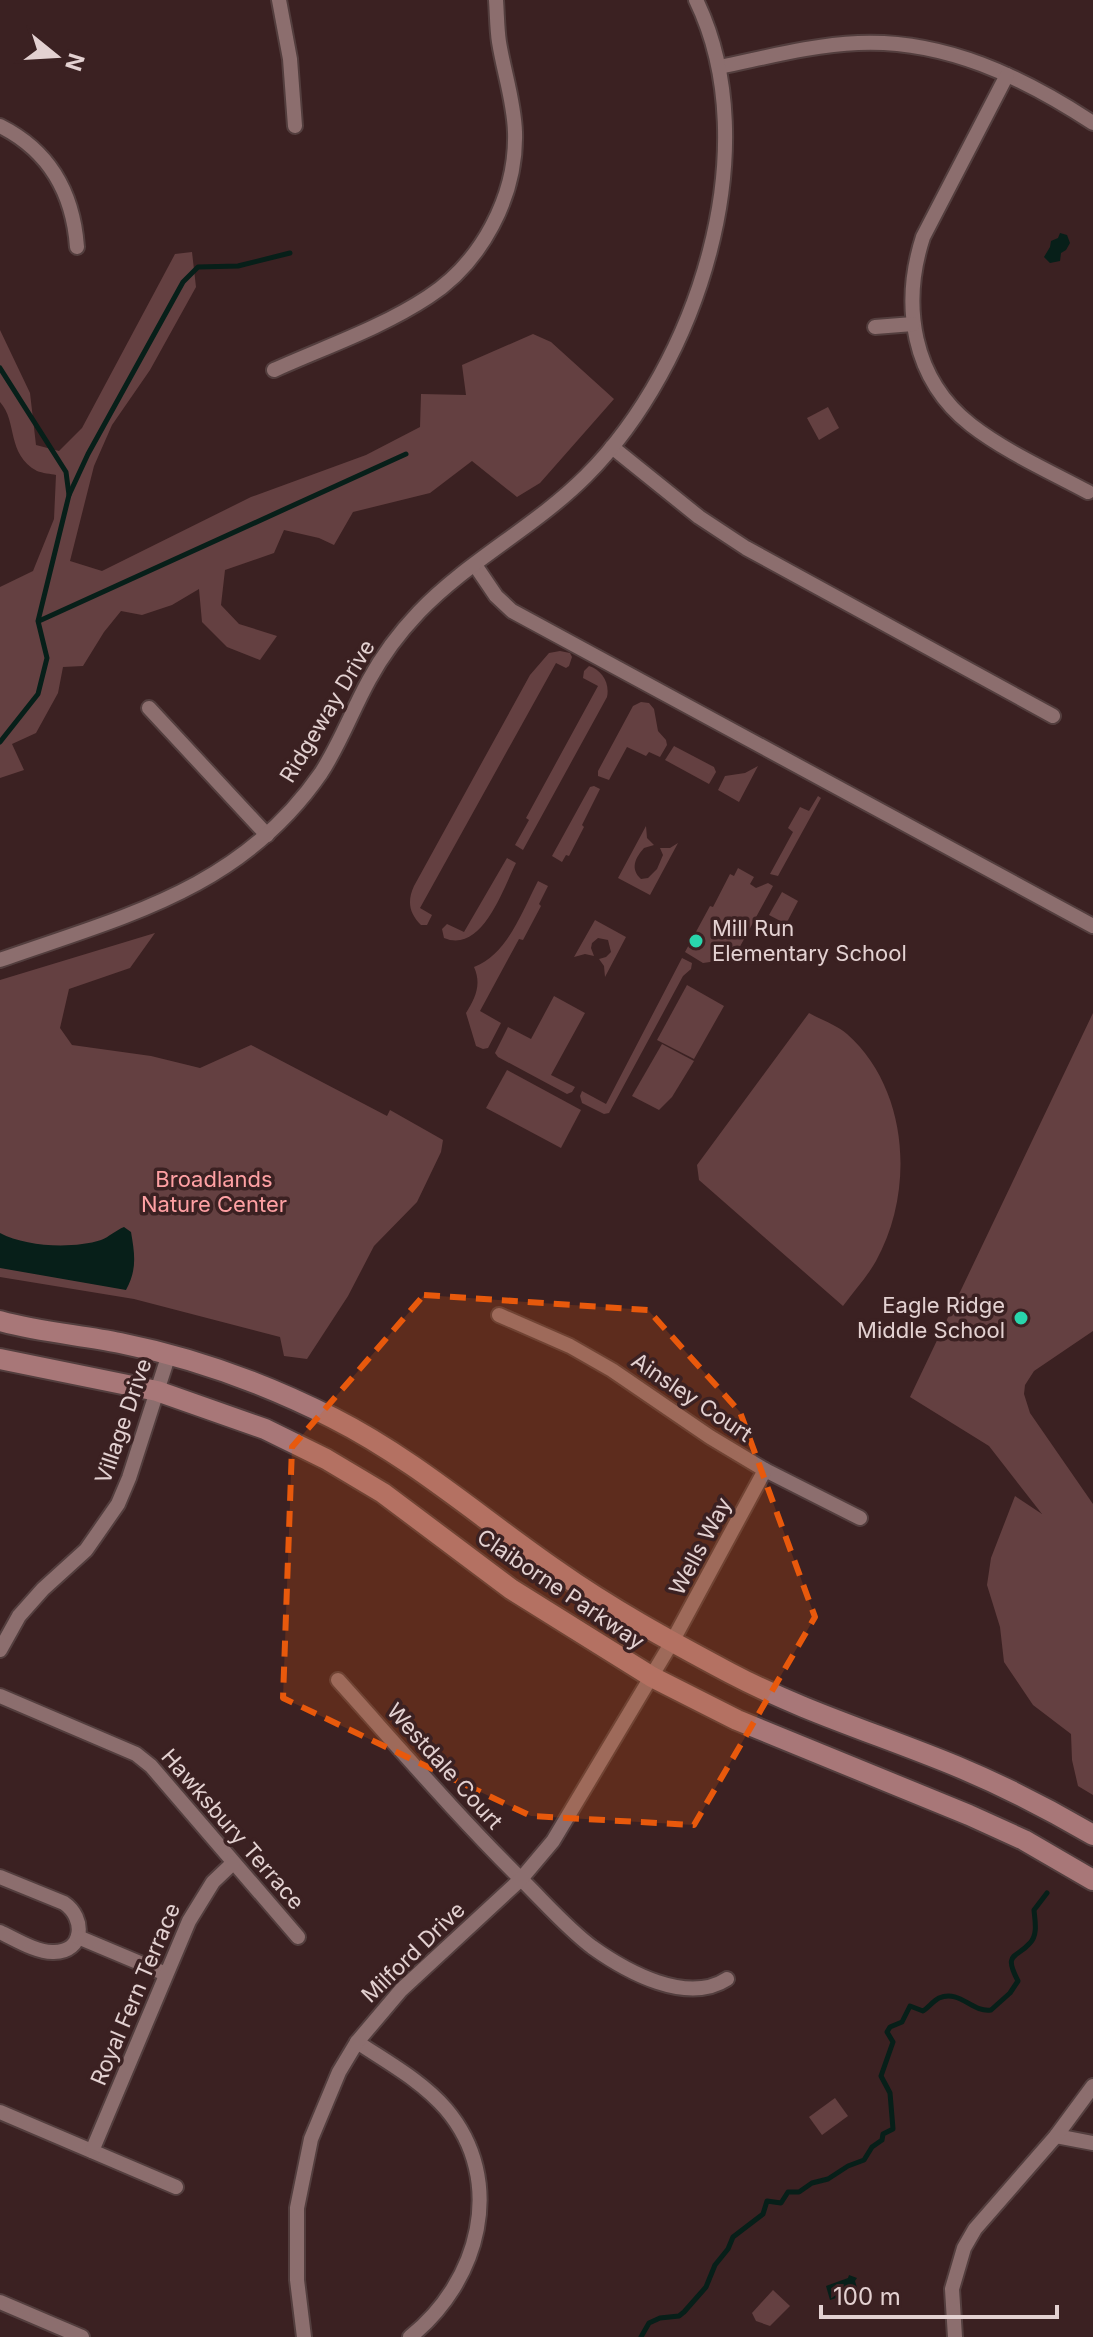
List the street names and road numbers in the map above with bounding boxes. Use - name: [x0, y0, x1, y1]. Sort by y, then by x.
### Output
- street label: Ridgeway Drive: [274, 635, 380, 787]
- street label: Ainsley Court: [627, 1347, 757, 1447]
- street label: Village Drive: [89, 1355, 157, 1487]
- street label: Wells Way: [663, 1493, 737, 1599]
- street label: Claiborne Parkway: [473, 1523, 649, 1655]
- street label: Westdale Court: [382, 1698, 508, 1834]
- street label: Hawksbury Terrace: [156, 1743, 310, 1915]
- street label: Milford Drive: [356, 1896, 470, 2008]
- street label: Royal Fern Terrace: [85, 1899, 185, 2089]

